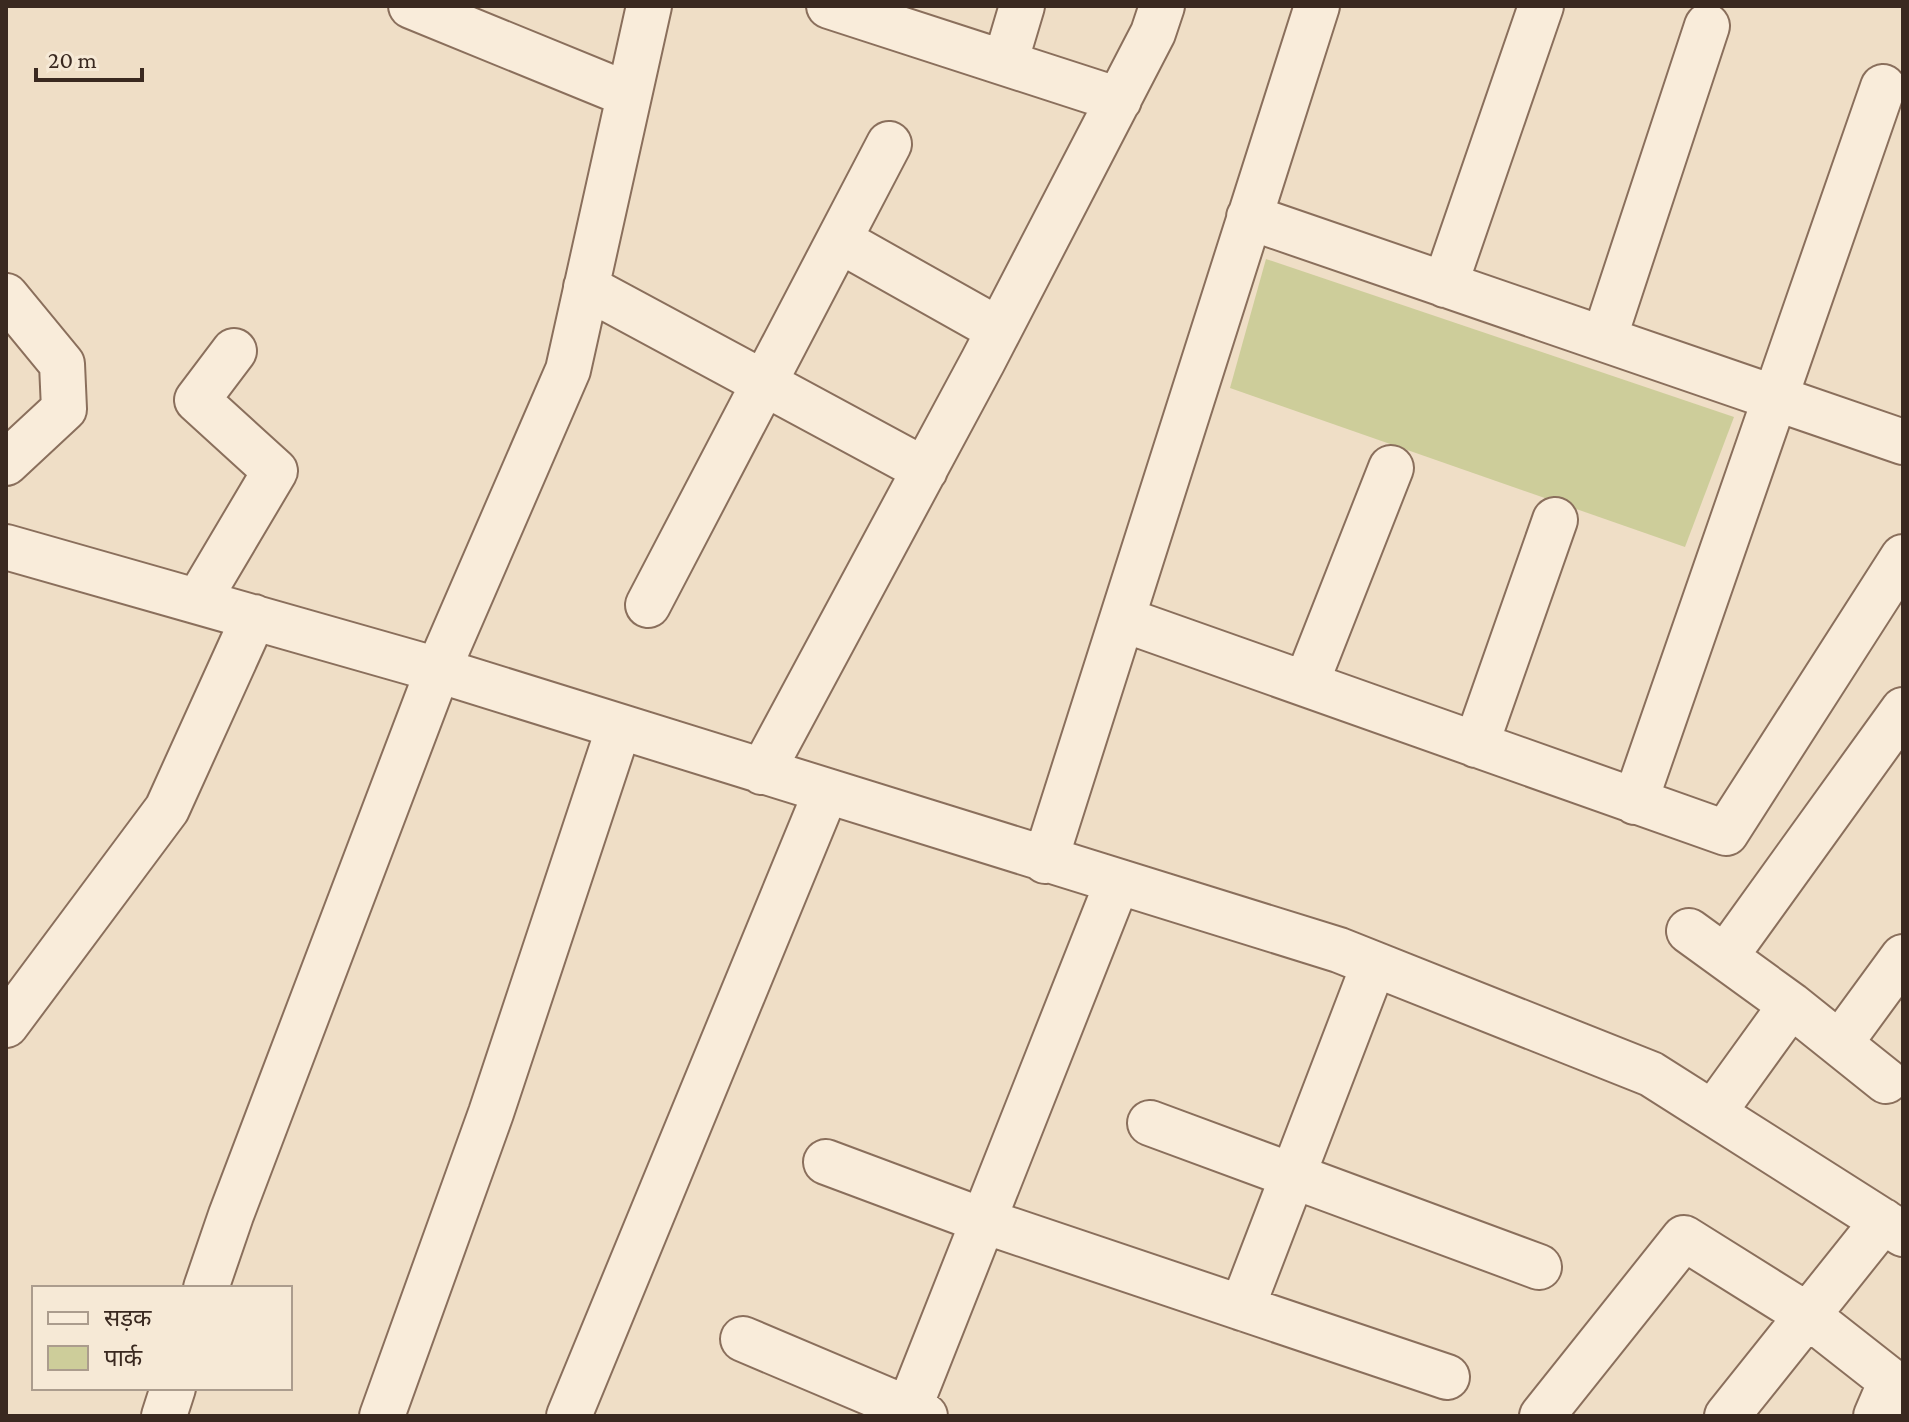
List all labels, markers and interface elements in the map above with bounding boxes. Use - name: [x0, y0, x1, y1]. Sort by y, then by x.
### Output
- scale bar: [36, 32, 142, 82]
- text: 20 m: [48, 46, 97, 73]
- legend: [32, 1286, 292, 1390]
- text: सड़क: [104, 1304, 152, 1331]
- text: पार्क: [104, 1344, 143, 1371]

